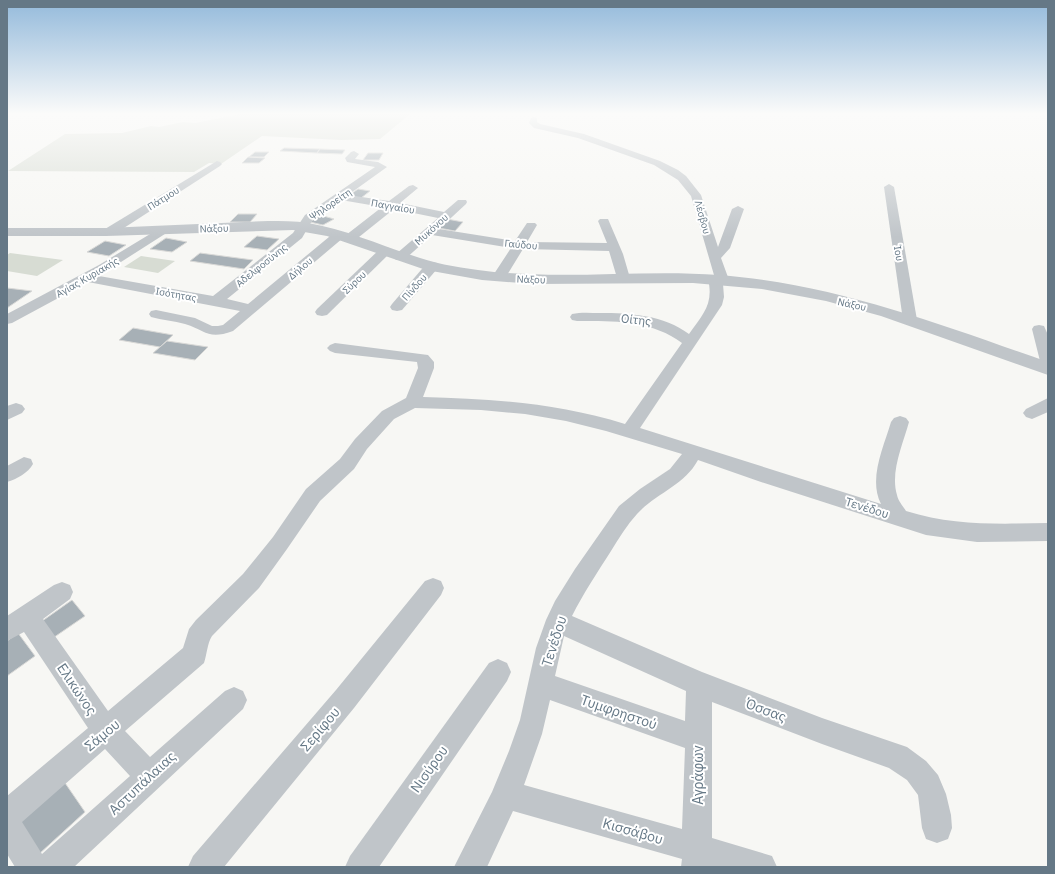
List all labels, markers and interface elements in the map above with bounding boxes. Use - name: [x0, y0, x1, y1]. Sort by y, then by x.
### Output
- street label: Πάτμου: [145, 184, 182, 213]
- street label: Ψηλορείτη: [307, 186, 354, 223]
- street label: Παγγαίου: [370, 196, 416, 217]
- street label: Λέσβου: [692, 199, 714, 235]
- street label: Μυκόνου: [412, 211, 451, 248]
- street label: Νάξου: [199, 221, 229, 236]
- street label: Γαύδου: [504, 237, 538, 252]
- street label: Αδελφοσύνης: [233, 241, 290, 290]
- street label: Ίου: [891, 243, 906, 262]
- street label: Αγίας Κυριακής: [54, 254, 121, 301]
- street label: Δήλου: [285, 254, 315, 282]
- street label: Σύρου: [340, 268, 369, 297]
- street label: Πίνδου: [399, 271, 430, 304]
- street label: Νάξου: [516, 272, 546, 287]
- street label: Ισότητας: [154, 285, 198, 305]
- street label: Νάξου: [836, 295, 867, 314]
- street label: Οίτης: [620, 310, 652, 329]
- street label: Τενέδου: [844, 494, 891, 521]
- street label: Τενέδου: [537, 613, 571, 669]
- street label: Ελικώνος: [53, 660, 101, 718]
- street label: Τυμφρηστού: [578, 691, 660, 733]
- street label: Όσσας: [742, 694, 789, 726]
- street label: Σερίφου: [296, 703, 344, 755]
- street label: Σάμου: [81, 715, 123, 755]
- street label: Νισύρου: [406, 742, 452, 796]
- street label: Αγράφων: [689, 745, 707, 805]
- street label: Αστυπάλαιας: [105, 747, 179, 819]
- street label: Κισσάβου: [601, 814, 665, 848]

